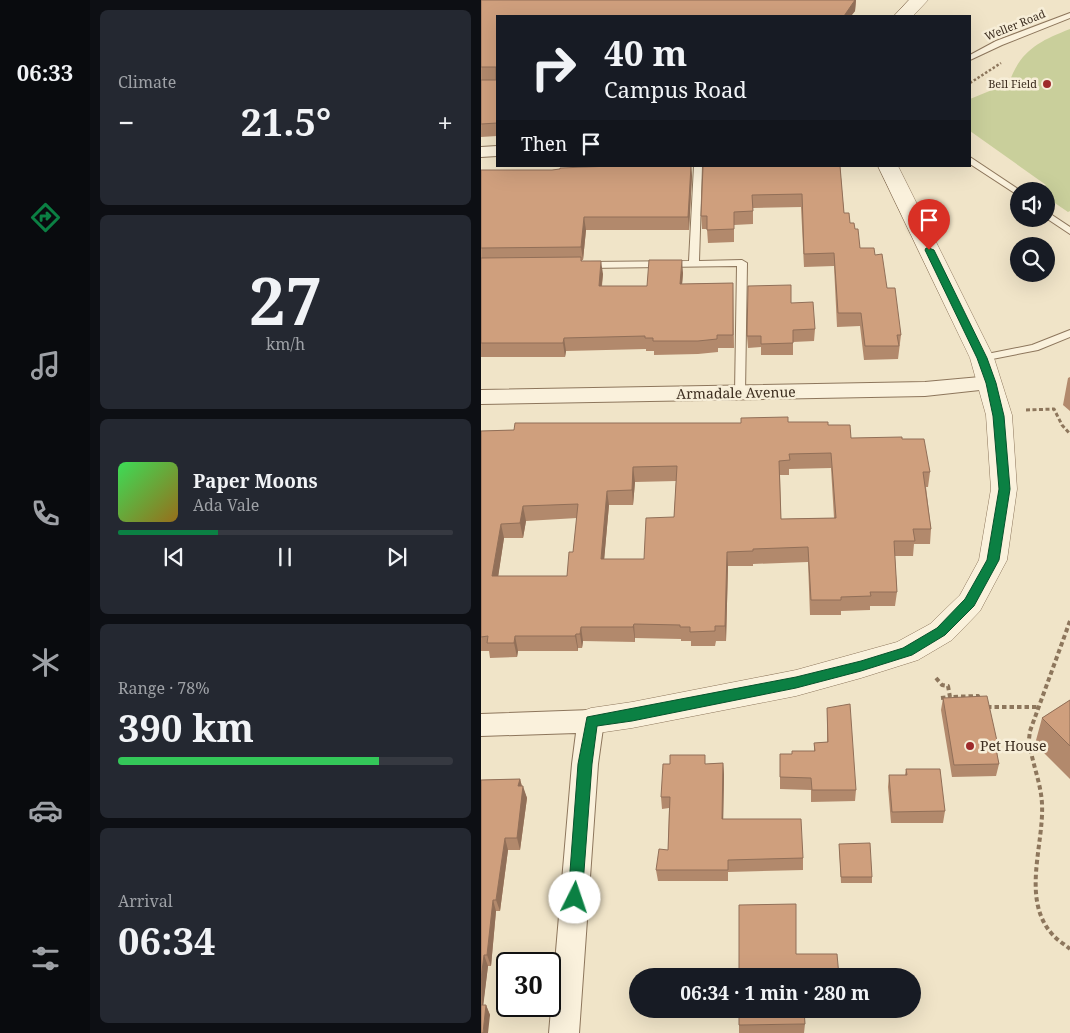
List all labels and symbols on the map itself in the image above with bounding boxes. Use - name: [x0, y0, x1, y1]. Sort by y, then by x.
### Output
- street label: Weller Road: [982, 6, 1048, 43]
- place label: Bell Field: [988, 76, 1037, 91]
- marker: Bell Field: [1041, 78, 1053, 90]
- pin: [908, 199, 950, 250]
- street label: Armadale Avenue: [676, 382, 796, 403]
- place label: Pet House: [980, 736, 1046, 755]
- marker: Pet House: [964, 740, 976, 752]
- position arrow: [548, 871, 600, 923]
- speed limit sign: 30: [496, 952, 561, 1017]

